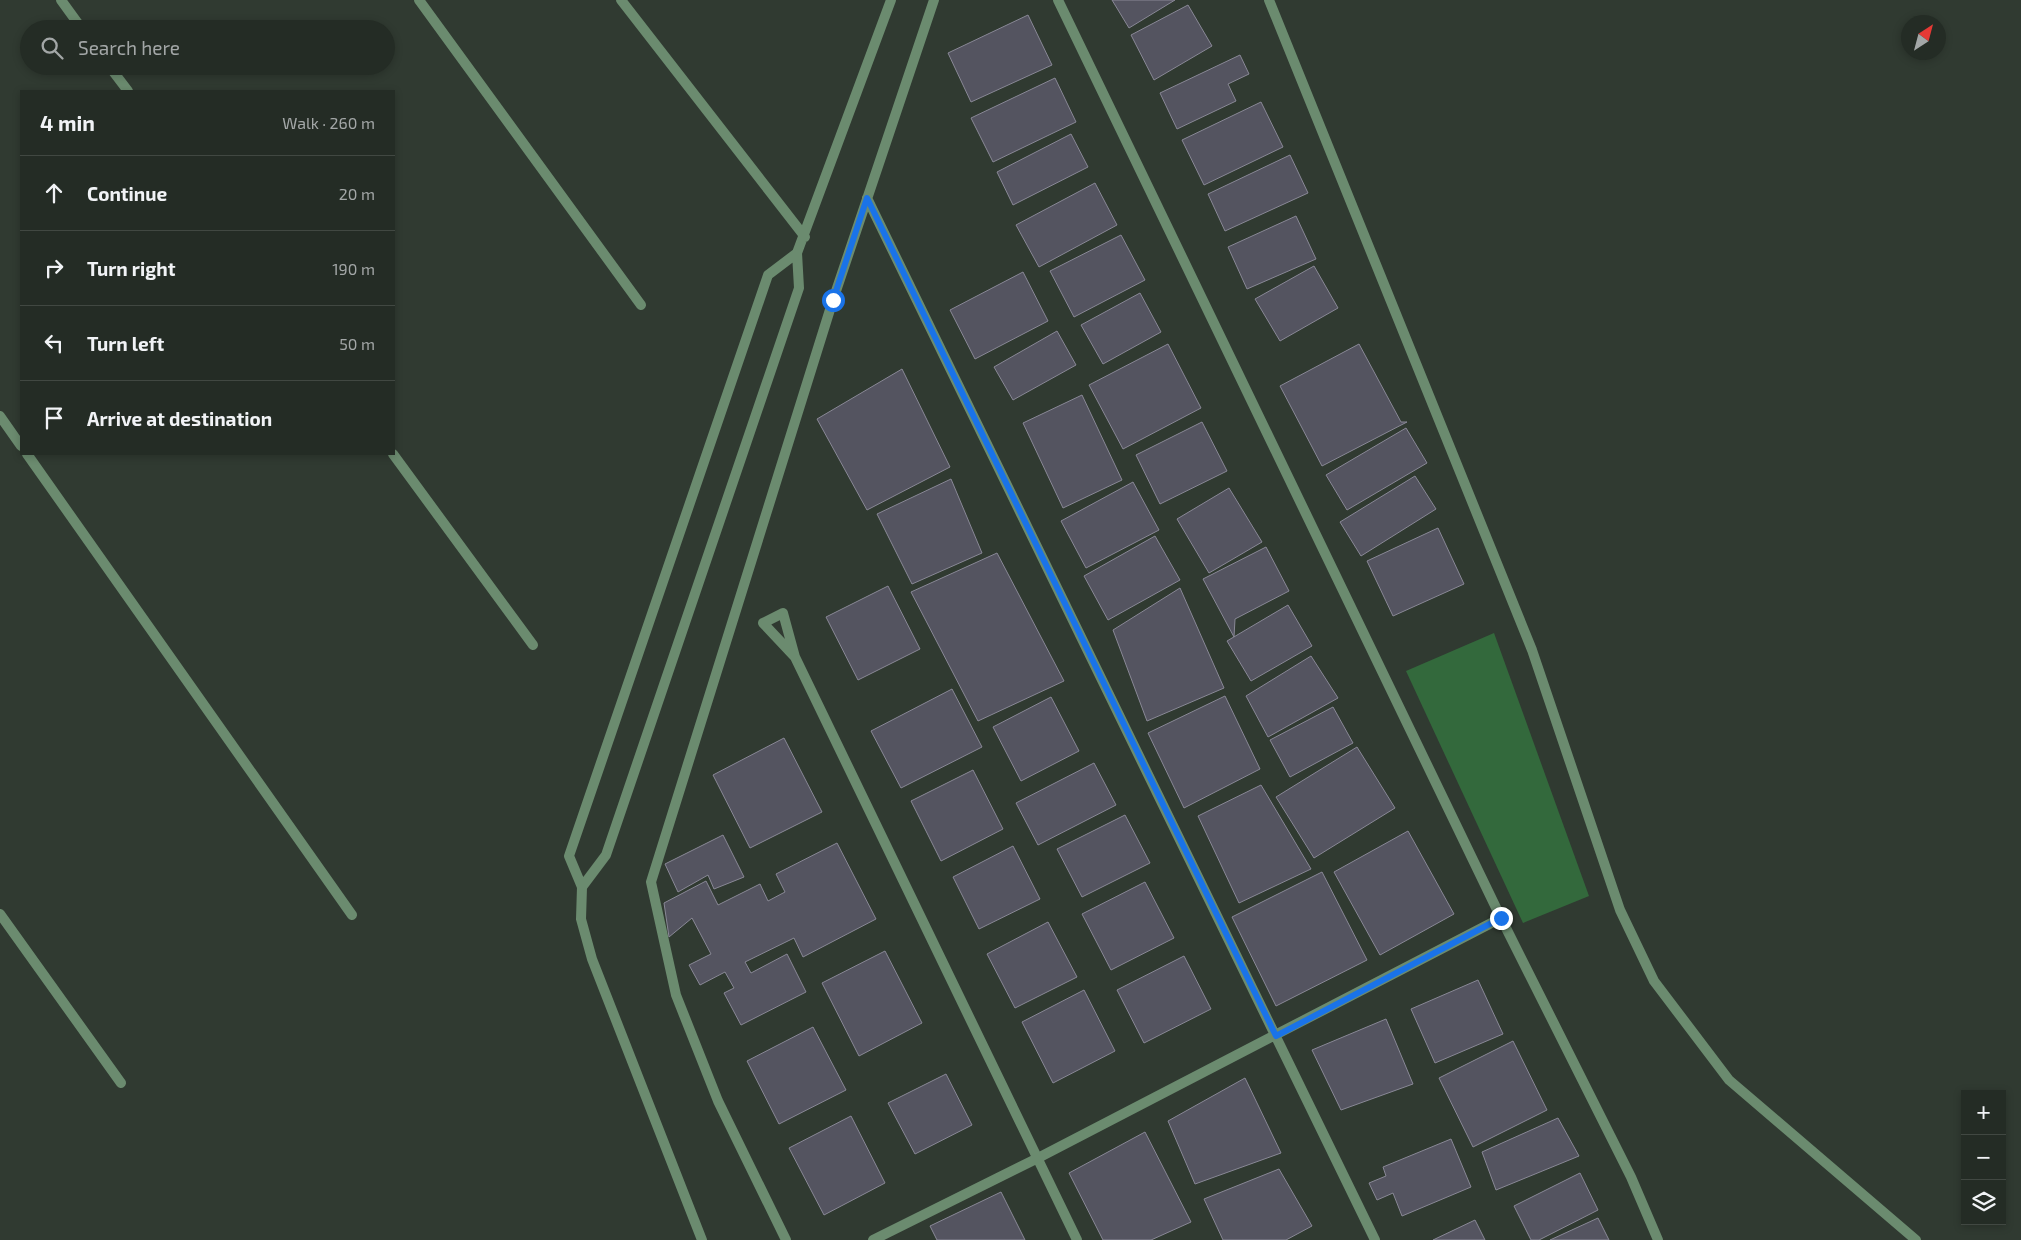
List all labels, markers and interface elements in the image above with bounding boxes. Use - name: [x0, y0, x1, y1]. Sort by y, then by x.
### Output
- north arrow: [1901, 15, 1946, 60]
- search box: [20, 20, 395, 75]
- icon: search: [38, 34, 66, 62]
- text: Search here: [78, 36, 180, 59]
- text: 4 min: [40, 110, 95, 135]
- text: Walk · 260 m: [282, 113, 375, 132]
- icon: ahead: [40, 179, 68, 207]
- text: Continue: [87, 182, 167, 205]
- text: 20 m: [339, 184, 375, 203]
- icon: right: [40, 254, 68, 282]
- text: Turn right: [87, 257, 175, 280]
- text: 190 m: [332, 259, 375, 278]
- route start: [822, 289, 845, 312]
- icon: left: [40, 329, 68, 357]
- text: Turn left: [87, 332, 164, 355]
- text: 50 m: [339, 334, 375, 353]
- icon: arrive: [40, 404, 68, 432]
- text: Arrive at destination: [87, 407, 272, 430]
- route end: [1490, 907, 1513, 930]
- map controls: [1961, 1090, 2006, 1225]
- button: +: [1961, 1090, 2006, 1135]
- button: −: [1961, 1135, 2006, 1180]
- button: layers: [1961, 1180, 2006, 1225]

